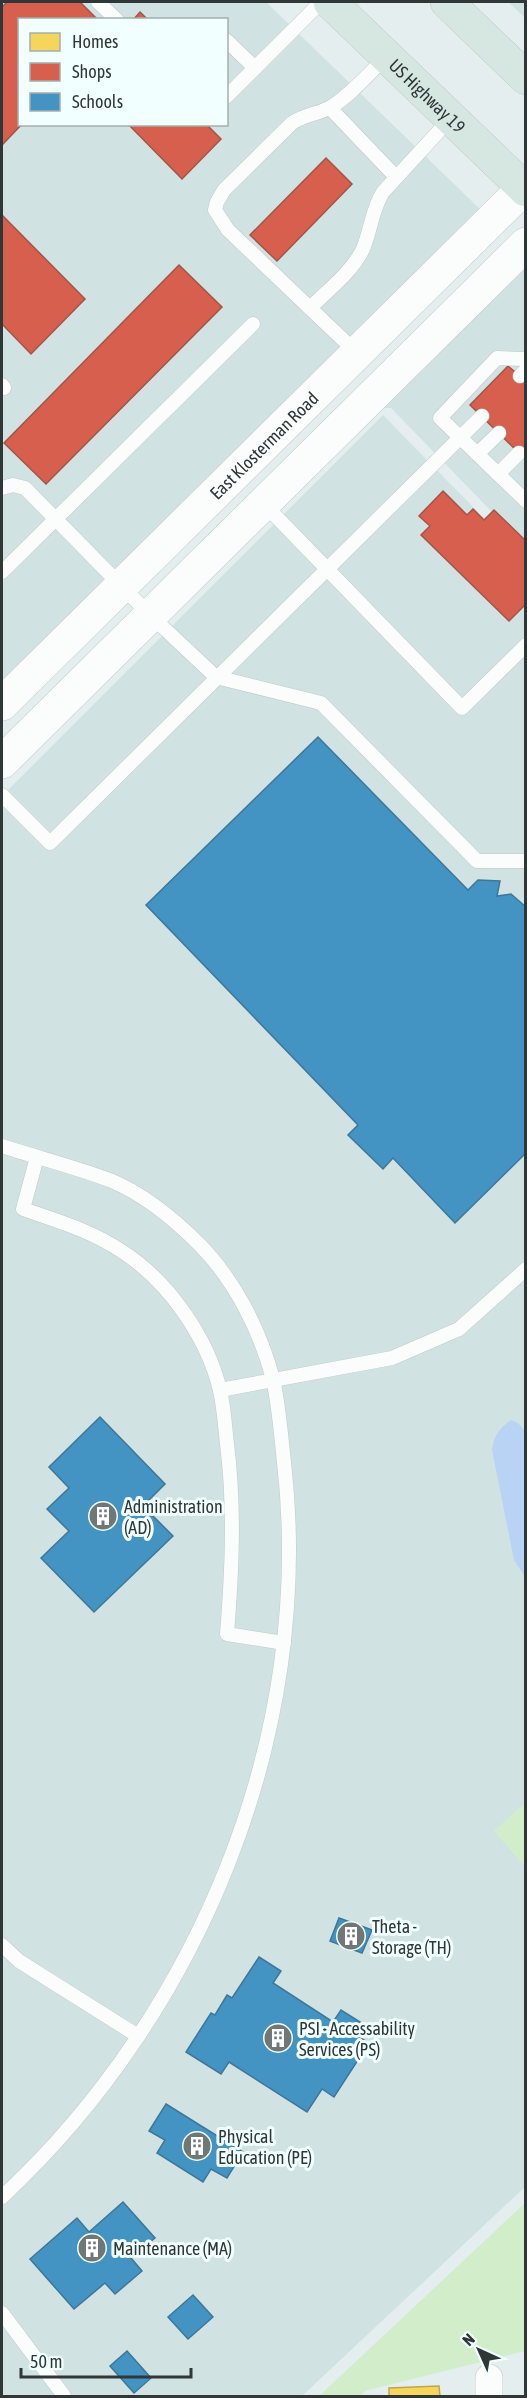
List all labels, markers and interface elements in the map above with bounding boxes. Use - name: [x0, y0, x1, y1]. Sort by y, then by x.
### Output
- legend: [18, 18, 228, 126]
- text: Homes: [72, 31, 118, 52]
- street label: US Highway 19: [385, 54, 470, 137]
- text: Shops: [72, 61, 112, 82]
- text: Schools: [72, 91, 123, 112]
- street label: East Klosterman Road: [205, 387, 322, 503]
- place label: Administration (AD): [124, 1496, 223, 1538]
- building icon: Administration (AD): [87, 1500, 119, 1532]
- place label: Theta - Storage (TH): [372, 1916, 451, 1958]
- building icon: Theta - Storage (TH): [335, 1920, 367, 1952]
- place label: PSI - Accessability Services (PS): [299, 2018, 415, 2060]
- building icon: PSI - Accessability Services (PS): [262, 2022, 294, 2054]
- place label: Physical Education (PE): [218, 2126, 312, 2168]
- building icon: Physical Education (PE): [181, 2130, 213, 2162]
- building icon: Maintenance (MA): [76, 2232, 108, 2264]
- place label: Maintenance (MA): [113, 2238, 232, 2259]
- north arrow: [449, 2320, 509, 2380]
- text: N: [459, 2330, 478, 2349]
- scale bar: [21, 2341, 190, 2379]
- text: 50 m: [30, 2351, 62, 2372]

